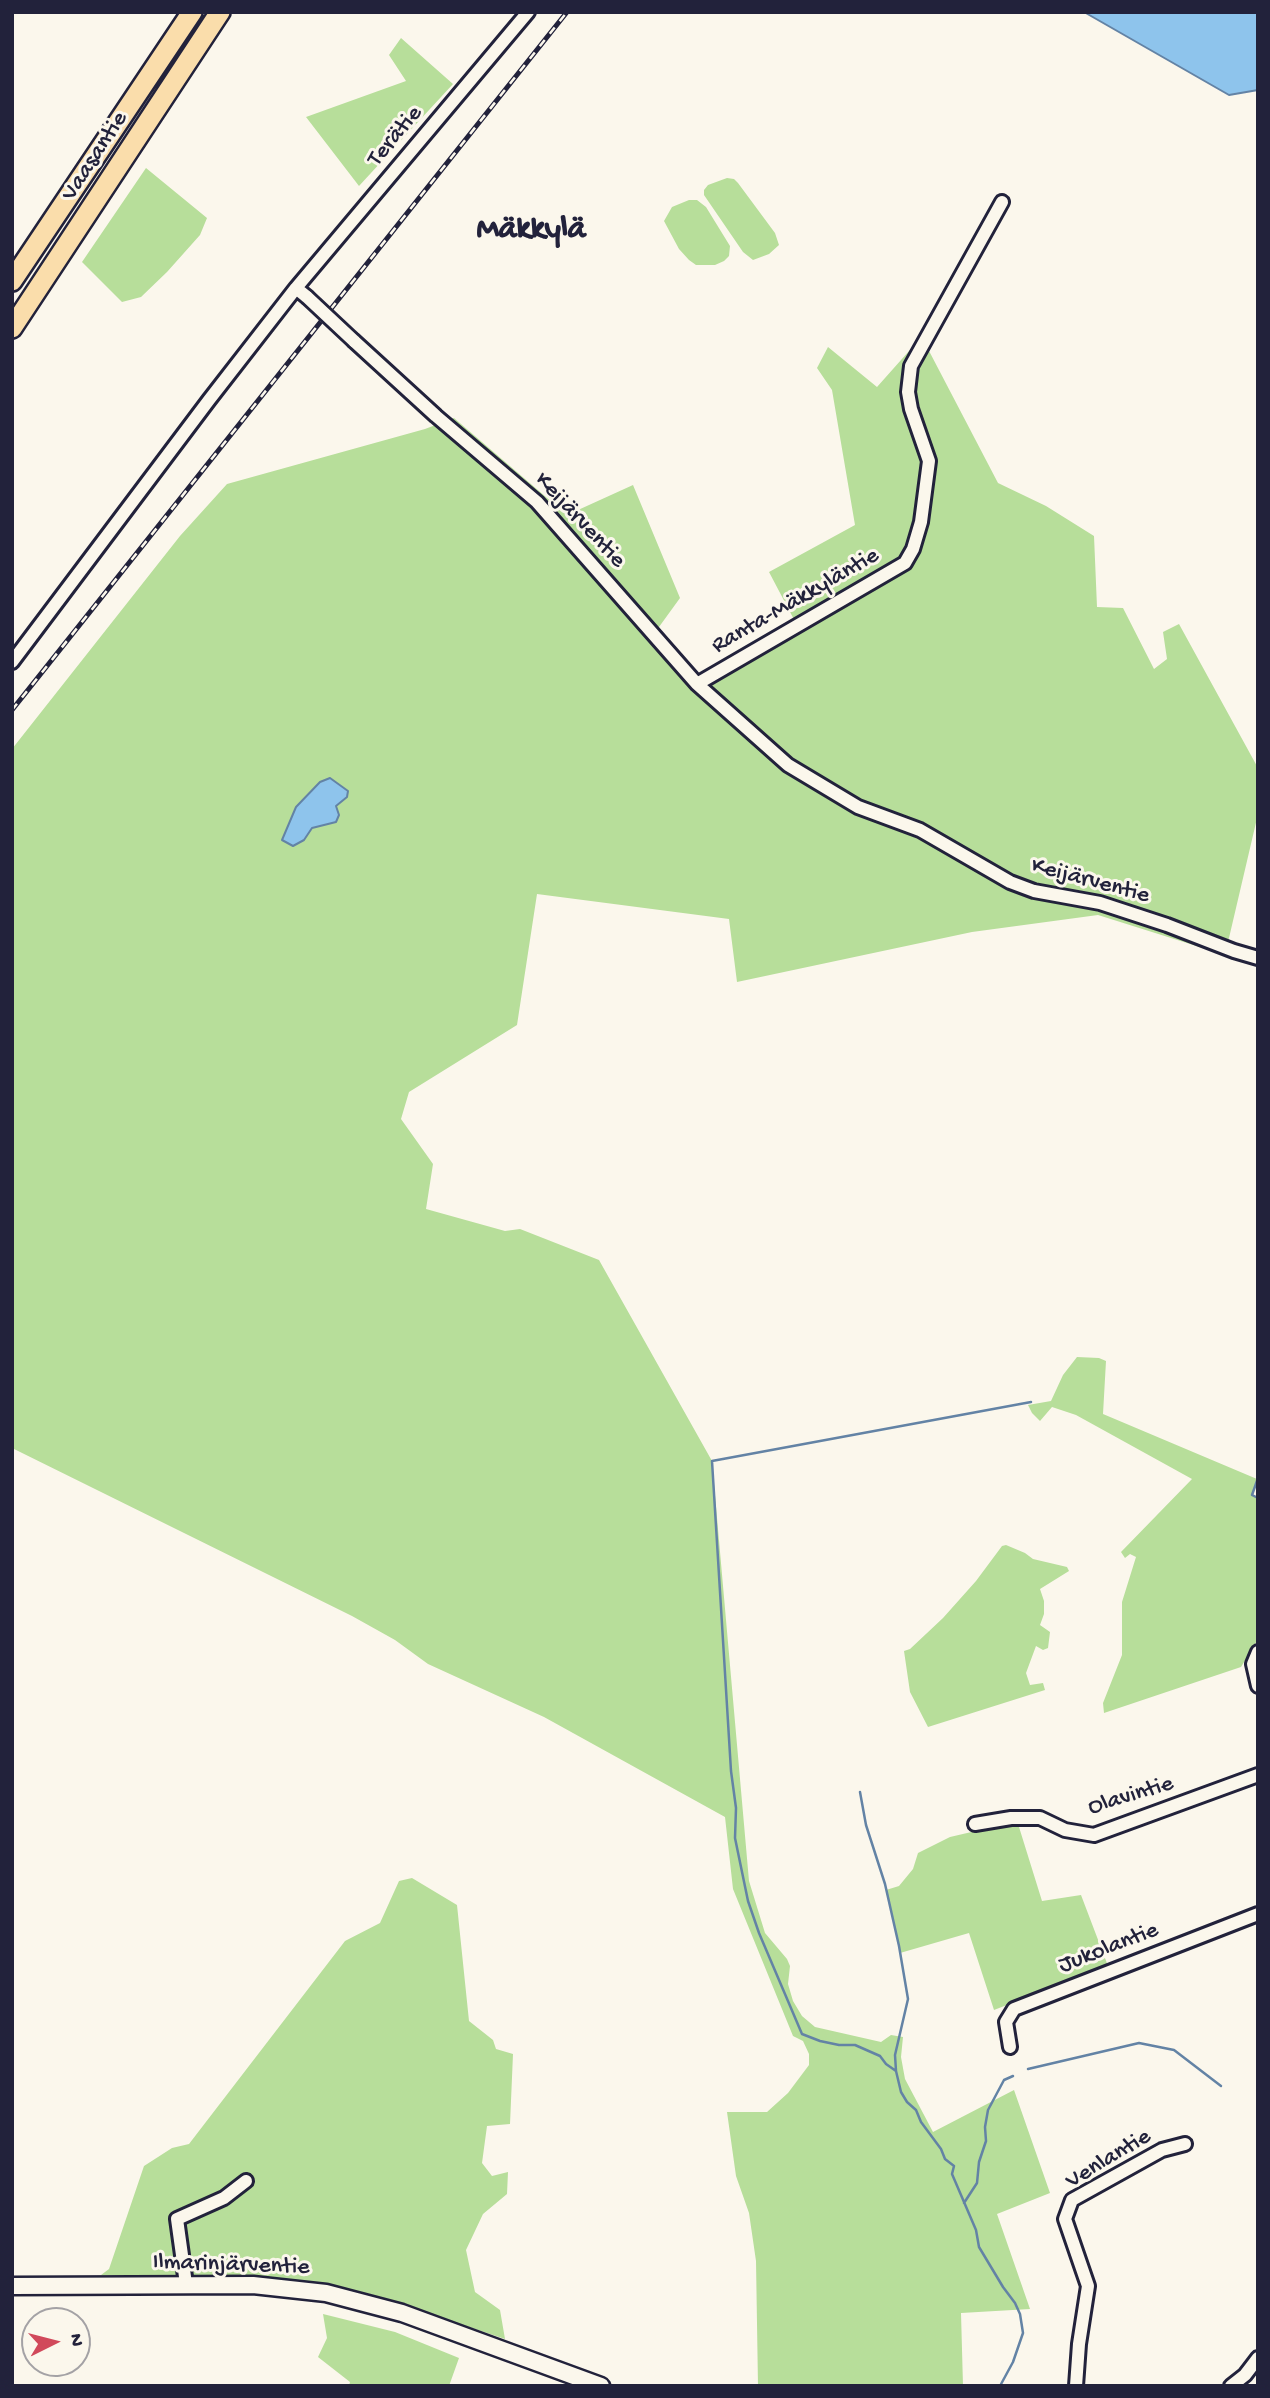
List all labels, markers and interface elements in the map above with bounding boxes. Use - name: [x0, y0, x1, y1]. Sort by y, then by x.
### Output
- street label: Terätie: [362, 101, 430, 173]
- street label: Vaasantie: [56, 107, 136, 207]
- district label: Mäkkylä: [476, 212, 586, 250]
- street label: Keijärventie: [527, 467, 631, 575]
- street label: Ranta-Mäkkyläntie: [707, 542, 885, 662]
- street label: Keijärventie: [1028, 852, 1152, 912]
- street label: Olavintie: [1085, 1770, 1177, 1824]
- street label: Jukolantie: [1055, 1917, 1163, 1981]
- street label: Venlantie: [1061, 2123, 1157, 2197]
- street label: Ilmarinjärventie: [152, 2249, 310, 2283]
- north arrow: [21, 2307, 91, 2377]
- text: N: [63, 2333, 87, 2347]

